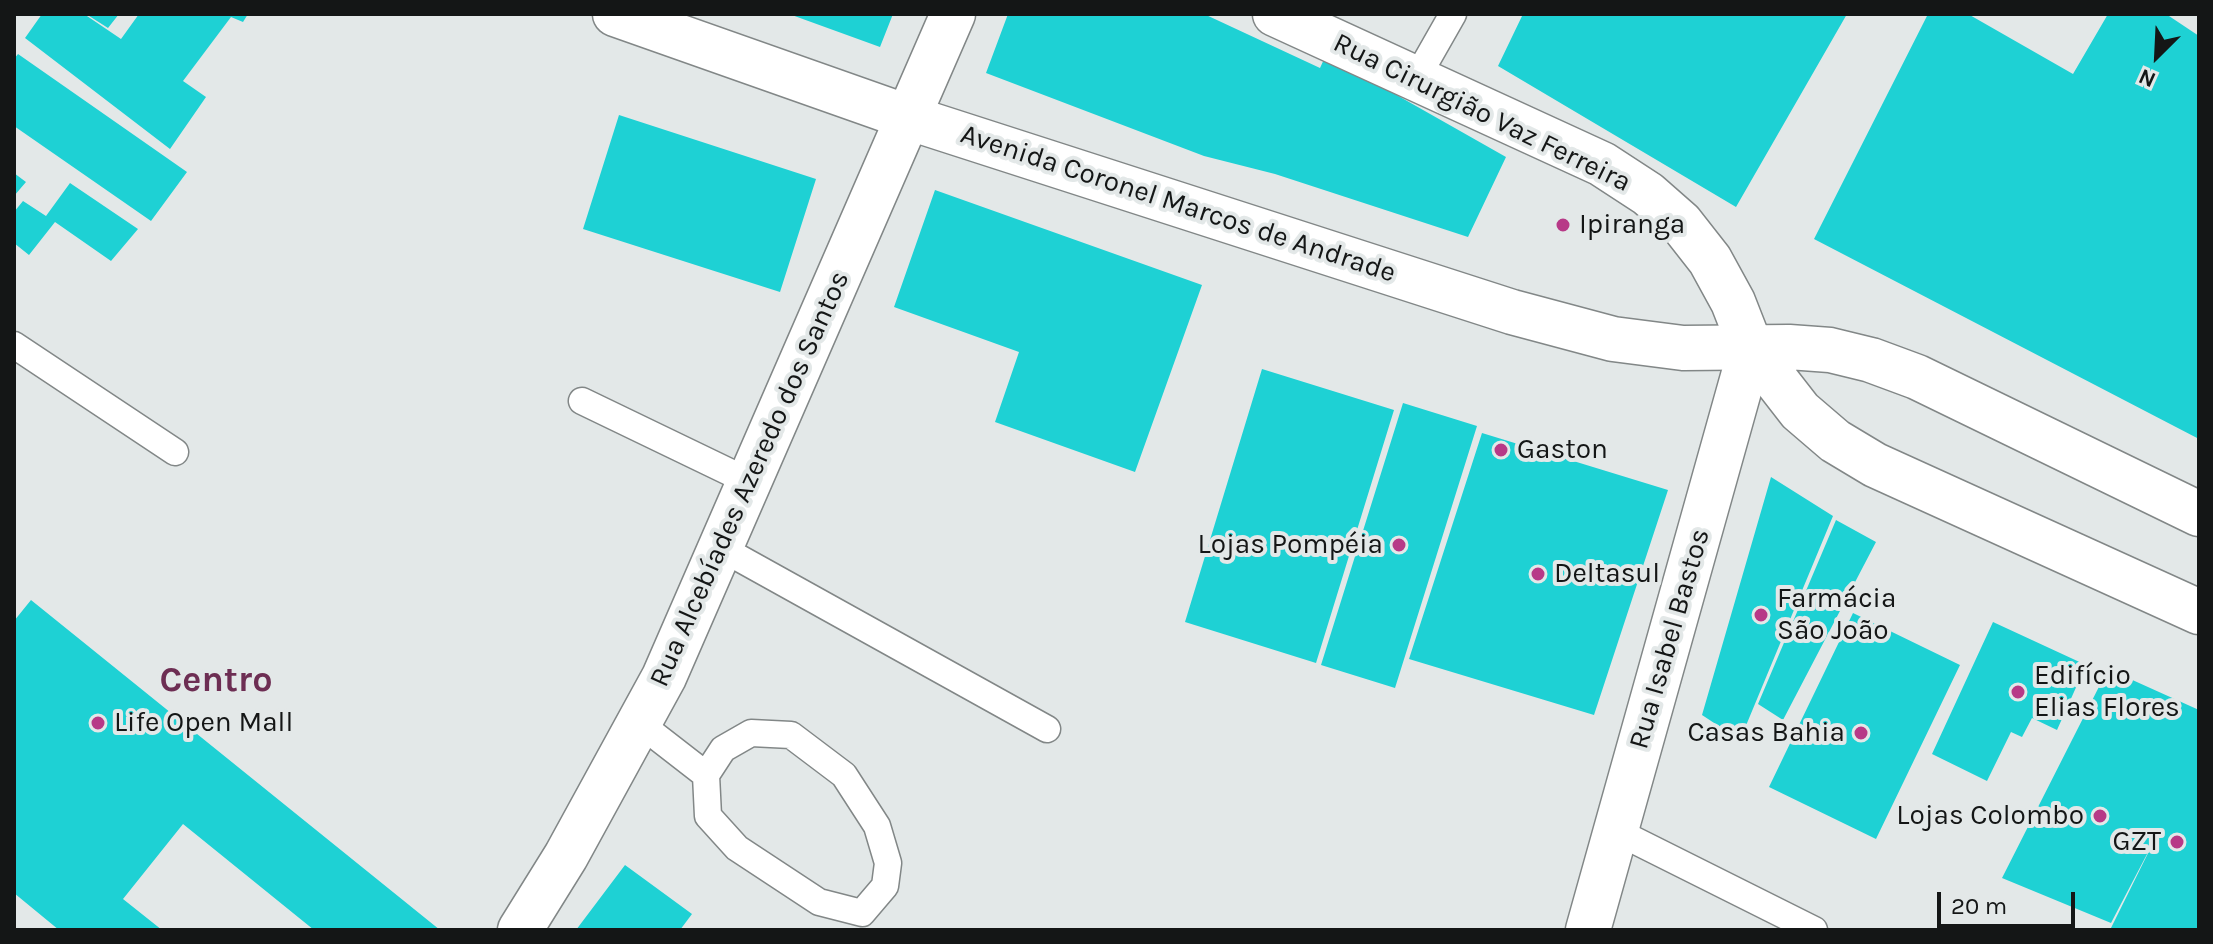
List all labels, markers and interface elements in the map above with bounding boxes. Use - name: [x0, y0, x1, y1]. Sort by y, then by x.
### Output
- north arrow: [2117, 16, 2197, 96]
- street label: Rua Cirurgião Vaz Ferreira: [1328, 26, 1636, 200]
- text: N: [2135, 63, 2160, 93]
- street label: Avenida Coronel Marcos de Andrade: [956, 118, 1400, 290]
- place label: Ipiranga: [1579, 208, 1685, 242]
- marker: Ipiranga: [1554, 216, 1572, 234]
- street label: Rua Alcebíades Azeredo dos Santos: [643, 266, 857, 692]
- place label: Gaston: [1517, 433, 1608, 467]
- marker: Gaston: [1492, 441, 1510, 459]
- street label: Rua Isabel Bastos: [1622, 525, 1718, 753]
- place label: Lojas Pompéia: [1198, 528, 1383, 562]
- marker: Lojas Pompéia: [1390, 536, 1408, 554]
- place label: Deltasul: [1554, 557, 1660, 591]
- marker: Deltasul: [1529, 565, 1547, 583]
- place label: Farmácia São João: [1777, 582, 1896, 648]
- marker: Farmácia São João: [1752, 606, 1770, 624]
- district label: Centro: [159, 659, 273, 703]
- place label: Edifício Elias Flores: [2034, 659, 2180, 725]
- marker: Edifício Elias Flores: [2009, 683, 2027, 701]
- place label: Life Open Mall: [114, 706, 293, 740]
- marker: Life Open Mall: [89, 714, 107, 732]
- place label: Casas Bahia: [1687, 716, 1845, 750]
- marker: Casas Bahia: [1852, 724, 1870, 742]
- place label: Lojas Colombo: [1896, 799, 2084, 833]
- marker: Lojas Colombo: [2091, 807, 2109, 825]
- place label: GZT: [2112, 825, 2161, 859]
- marker: GZT: [2168, 833, 2186, 851]
- scale bar: [1941, 876, 2079, 926]
- text: 20 m: [1951, 892, 2007, 920]

